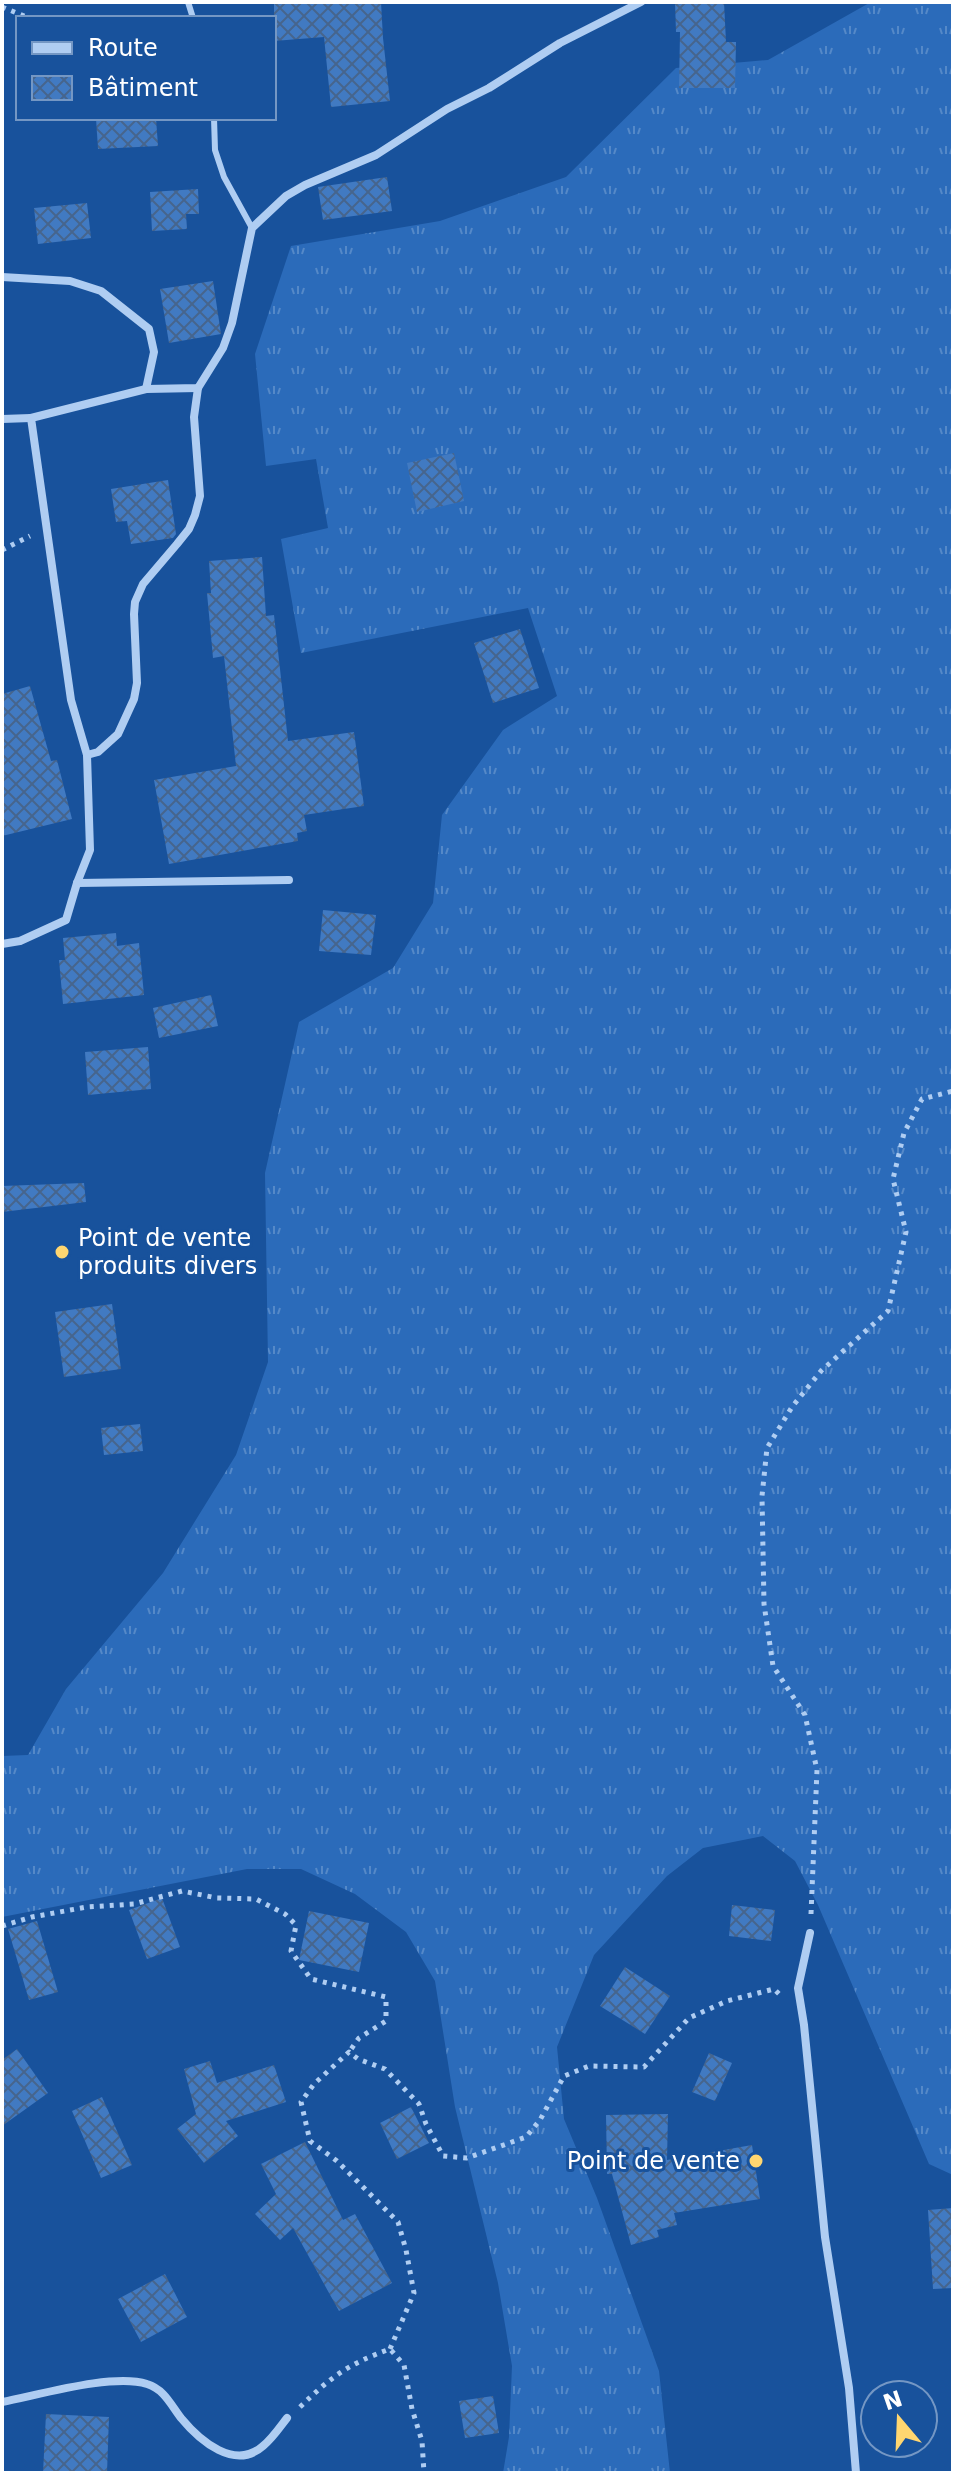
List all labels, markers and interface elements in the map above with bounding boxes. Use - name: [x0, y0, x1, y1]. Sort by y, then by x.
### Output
- legend: [16, 16, 276, 120]
- text: Route: [88, 34, 158, 62]
- text: Bâtiment: [88, 74, 198, 102]
- place label: Point de vente produits divers: [78, 1224, 257, 1280]
- marker: Point de vente produits divers: [53, 1243, 71, 1261]
- place label: Point de vente: [567, 2147, 740, 2175]
- marker: Point de vente: [747, 2152, 765, 2170]
- north arrow: [859, 2379, 939, 2459]
- text: N: [880, 2386, 905, 2415]

